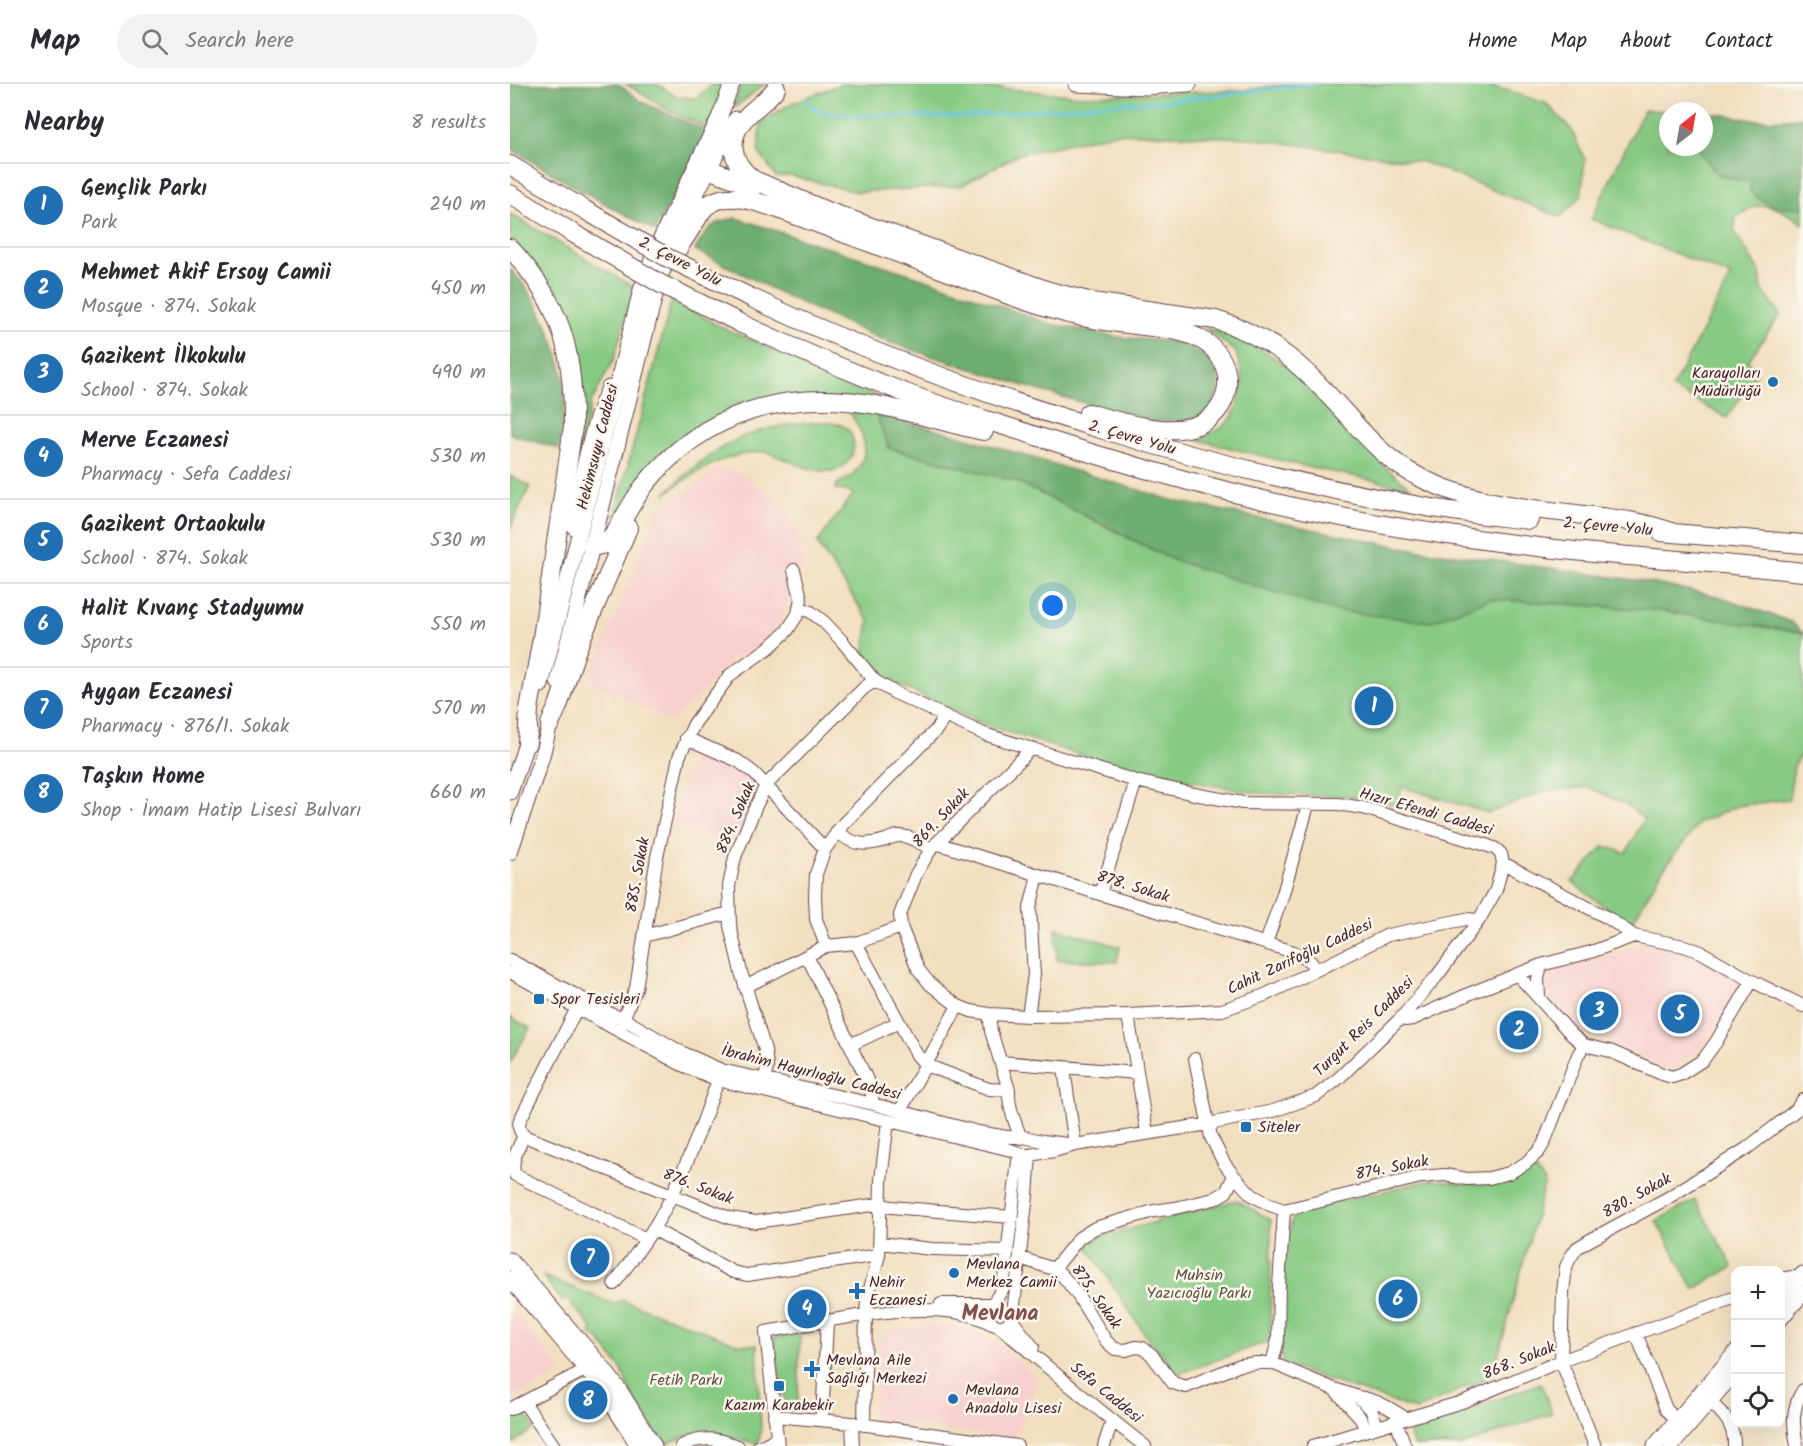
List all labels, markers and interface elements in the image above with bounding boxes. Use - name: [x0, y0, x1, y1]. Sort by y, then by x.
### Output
- search box: [117, 14, 537, 68]
- text: Map: [30, 19, 81, 64]
- text: Search here: [186, 24, 294, 59]
- icon: search: [138, 25, 171, 58]
- text: Home: [1468, 25, 1517, 58]
- text: Map: [1550, 25, 1587, 58]
- text: About: [1620, 25, 1671, 58]
- text: Contact: [1704, 25, 1773, 58]
- text: Nearby: [24, 102, 104, 144]
- north arrow: [1659, 102, 1713, 156]
- text: 8 results: [411, 107, 486, 139]
- text: Gençlik Parkı: [81, 172, 207, 207]
- text: 1: [40, 189, 47, 221]
- text: 240 m: [429, 189, 486, 221]
- text: Park: [81, 207, 117, 239]
- street label: 2. Çevre Yolu: [634, 230, 726, 294]
- text: Mehmet Akif Ersoy Camii: [81, 256, 331, 291]
- text: 2: [38, 273, 49, 305]
- text: 450 m: [430, 273, 486, 305]
- text: Mosque · 874. Sokak: [81, 291, 256, 323]
- text: Gazikent İlkokulu: [81, 340, 245, 375]
- text: 3: [38, 357, 49, 389]
- text: 490 m: [431, 357, 486, 389]
- place label: Karayolları Müdürlüğü: [1692, 361, 1761, 404]
- text: School · 874. Sokak: [81, 375, 248, 407]
- marker: Karayolları Müdürlüğü: [1766, 375, 1780, 389]
- street label: Hekimsuyu Caddesi: [570, 380, 626, 513]
- street label: 2. Çevre Yolu: [1085, 414, 1179, 463]
- text: Merve Eczanesi: [81, 424, 228, 459]
- text: 4: [38, 441, 49, 473]
- text: 530 m: [430, 441, 486, 473]
- text: Pharmacy · Sefa Caddesi: [81, 459, 291, 491]
- text: Gazikent Ortaokulu: [81, 508, 265, 543]
- street label: 2. Çevre Yolu: [1562, 511, 1654, 543]
- text: 5: [38, 525, 49, 557]
- text: 530 m: [430, 525, 486, 557]
- text: School · 874. Sokak: [81, 543, 248, 575]
- your location: [1038, 591, 1067, 620]
- text: Halit Kıvanç Stadyumu: [81, 592, 303, 627]
- text: 6: [38, 609, 49, 641]
- text: 550 m: [431, 609, 486, 641]
- text: Sports: [81, 627, 133, 659]
- text: Aygan Eczanesi: [81, 676, 232, 711]
- pin: 1: [1354, 684, 1394, 728]
- text: 7: [39, 693, 48, 725]
- text: 570 m: [432, 693, 486, 725]
- text: Pharmacy · 876/1. Sokak: [81, 711, 289, 743]
- text: Taşkın Home: [81, 760, 205, 795]
- text: 8: [38, 777, 49, 809]
- text: 660 m: [430, 777, 486, 809]
- street label: 884. Sokak: [710, 777, 763, 858]
- street label: Hızır Efendi Caddesi: [1356, 781, 1497, 843]
- street label: 869. Sokak: [906, 782, 976, 854]
- text: Shop · İmam Hatip Lisesi Bulvarı: [81, 795, 361, 827]
- street label: 885. Sokak: [619, 835, 657, 915]
- street label: 878. Sokak: [1093, 864, 1173, 910]
- street label: Cahit Zarifoğlu Caddesi: [1223, 912, 1378, 1002]
- street label: Turgut Reis Caddesi: [1308, 970, 1421, 1083]
- place label: Spor Tesisleri: [551, 987, 641, 1012]
- pin: 3: [1580, 988, 1618, 1034]
- marker: Spor Tesisleri: [532, 992, 546, 1006]
- pin: 5: [1660, 992, 1700, 1036]
- pin: 2: [1500, 1008, 1538, 1052]
- street label: İbrahim Hayırlıoğlu Caddesi: [718, 1039, 905, 1108]
- place label: Siteler: [1258, 1115, 1302, 1140]
- marker: Siteler: [1239, 1120, 1253, 1134]
- street label: 874. Sokak: [1353, 1149, 1431, 1187]
- street label: 876. Sokak: [659, 1162, 738, 1212]
- street label: 880. Sokak: [1598, 1166, 1677, 1225]
- pin: 7: [570, 1236, 610, 1280]
- place label: Mevlana Merkez Camii: [966, 1252, 1058, 1295]
- street label: 875. Sokak: [1065, 1259, 1128, 1335]
- park label: Muhsin Yazıcıoğlu Parkı: [1146, 1263, 1252, 1306]
- marker: Mevlana Merkez Camii: [947, 1266, 961, 1280]
- map controls: [1731, 1266, 1785, 1428]
- button: +: [1731, 1266, 1785, 1320]
- place label: Nehir Eczanesi: [869, 1270, 928, 1313]
- pin: 6: [1378, 1276, 1418, 1322]
- marker: Nehir Eczanesi: [850, 1284, 864, 1298]
- pin: 4: [788, 1286, 826, 1332]
- district label: Mevlana: [961, 1297, 1039, 1332]
- button: −: [1731, 1320, 1785, 1374]
- street label: 868. Sokak: [1479, 1335, 1560, 1387]
- place label: Mevlana Aile Sağlığı Merkezi: [826, 1348, 928, 1391]
- street label: Sefa Caddesi: [1065, 1356, 1148, 1431]
- marker: Mevlana Aile Sağlığı Merkezi: [803, 1360, 821, 1378]
- park label: Fetih Parkı: [649, 1368, 723, 1393]
- button: locate: [1731, 1374, 1785, 1428]
- pin: 8: [568, 1378, 608, 1422]
- place label: Mevlana Anadolu Lisesi: [965, 1378, 1062, 1421]
- marker: Kazım Karabekir: [772, 1379, 786, 1393]
- marker: Mevlana Anadolu Lisesi: [946, 1392, 960, 1406]
- place label: Kazım Karabekir: [724, 1393, 835, 1418]

